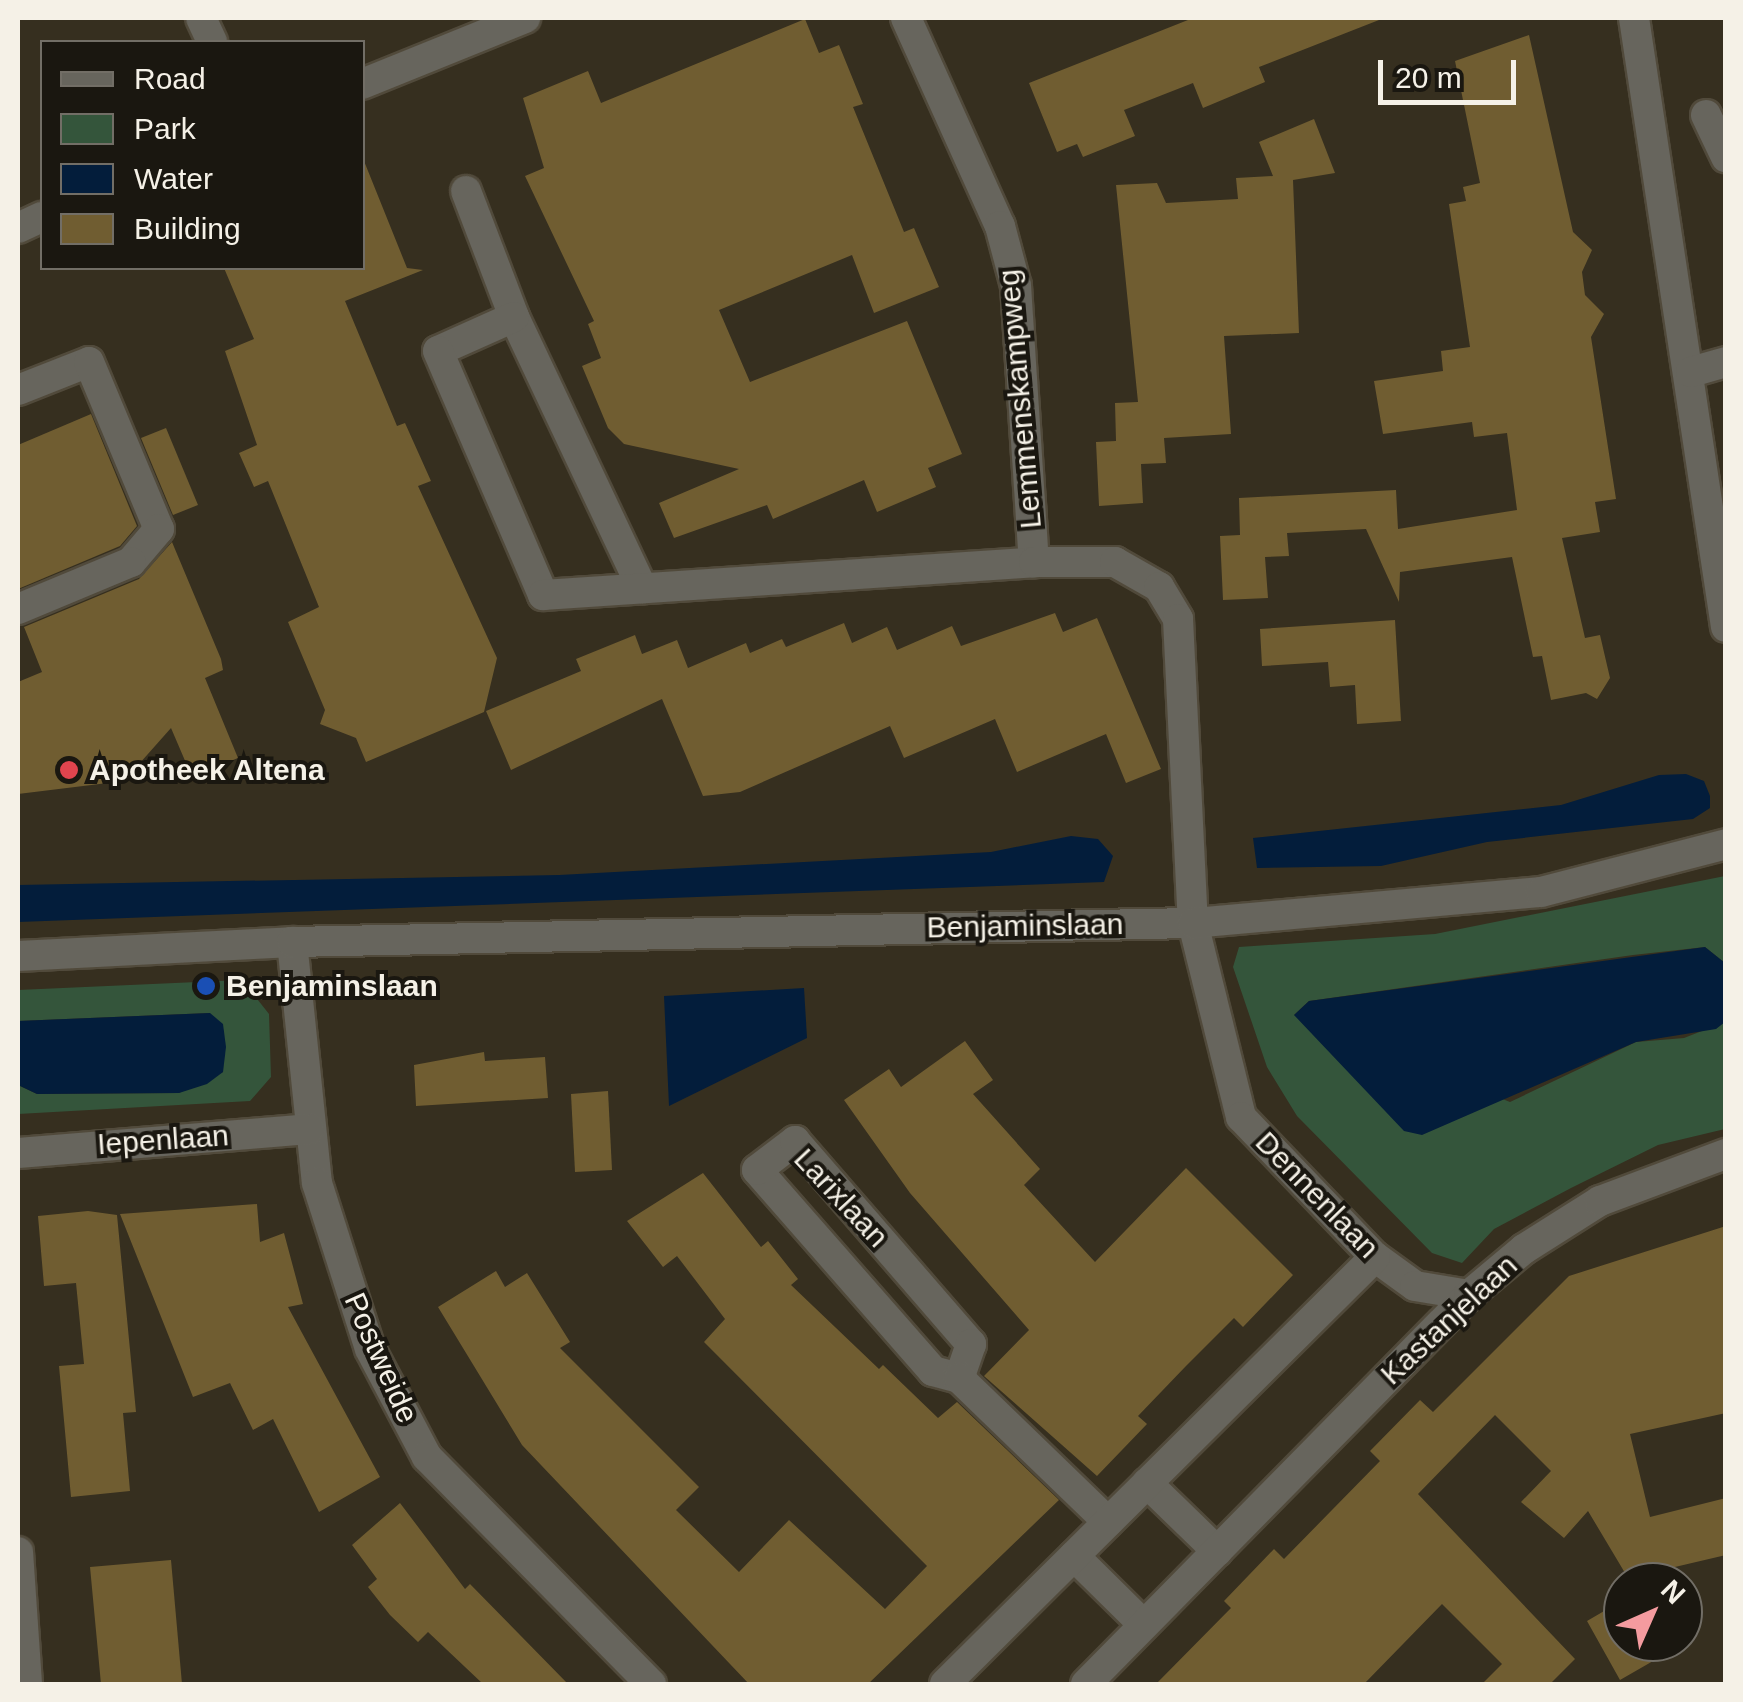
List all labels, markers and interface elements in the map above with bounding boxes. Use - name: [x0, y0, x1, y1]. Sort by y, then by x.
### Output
- legend: [40, 40, 365, 270]
- scale bar: [1383, 40, 1520, 102]
- text: 20 m: [1395, 61, 1462, 94]
- text: Road: [134, 62, 206, 95]
- text: Park: [134, 112, 196, 145]
- text: Water: [134, 162, 213, 195]
- text: Building: [134, 212, 241, 245]
- street label: Lemmenskampweg: [991, 268, 1049, 530]
- place label: Apotheek Altena: [89, 752, 326, 788]
- marker: Apotheek Altena: [58, 759, 80, 781]
- street label: Benjaminslaan: [926, 906, 1124, 946]
- place label: Benjaminslaan: [226, 968, 438, 1004]
- marker: Benjaminslaan: [195, 975, 217, 997]
- street label: Iepenlaan: [96, 1117, 230, 1163]
- street label: Dennenlaan: [1248, 1124, 1386, 1266]
- street label: Larixlaan: [786, 1141, 896, 1255]
- street label: Kastanjelaan: [1373, 1248, 1525, 1392]
- street label: Postweide: [336, 1287, 426, 1429]
- north arrow: [1603, 1562, 1703, 1662]
- text: N: [1655, 1574, 1691, 1610]

